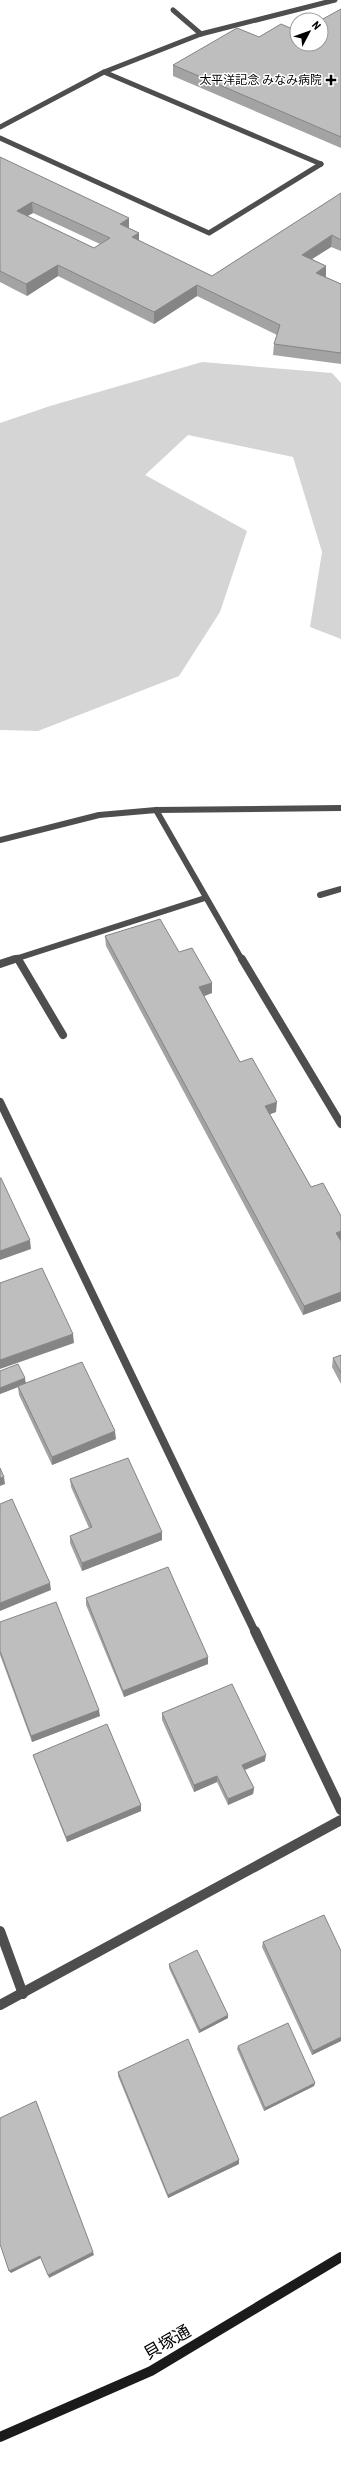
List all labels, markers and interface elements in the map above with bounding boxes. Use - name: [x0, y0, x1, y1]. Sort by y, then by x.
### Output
- north arrow: [289, 12, 329, 52]
- text: N: [309, 19, 323, 33]
- place label: 太平洋記念 みなみ病院: [199, 73, 322, 87]
- marker: 太平洋記念 みなみ病院: [325, 74, 337, 86]
- street label: 貝塚通: [140, 2321, 194, 2363]

